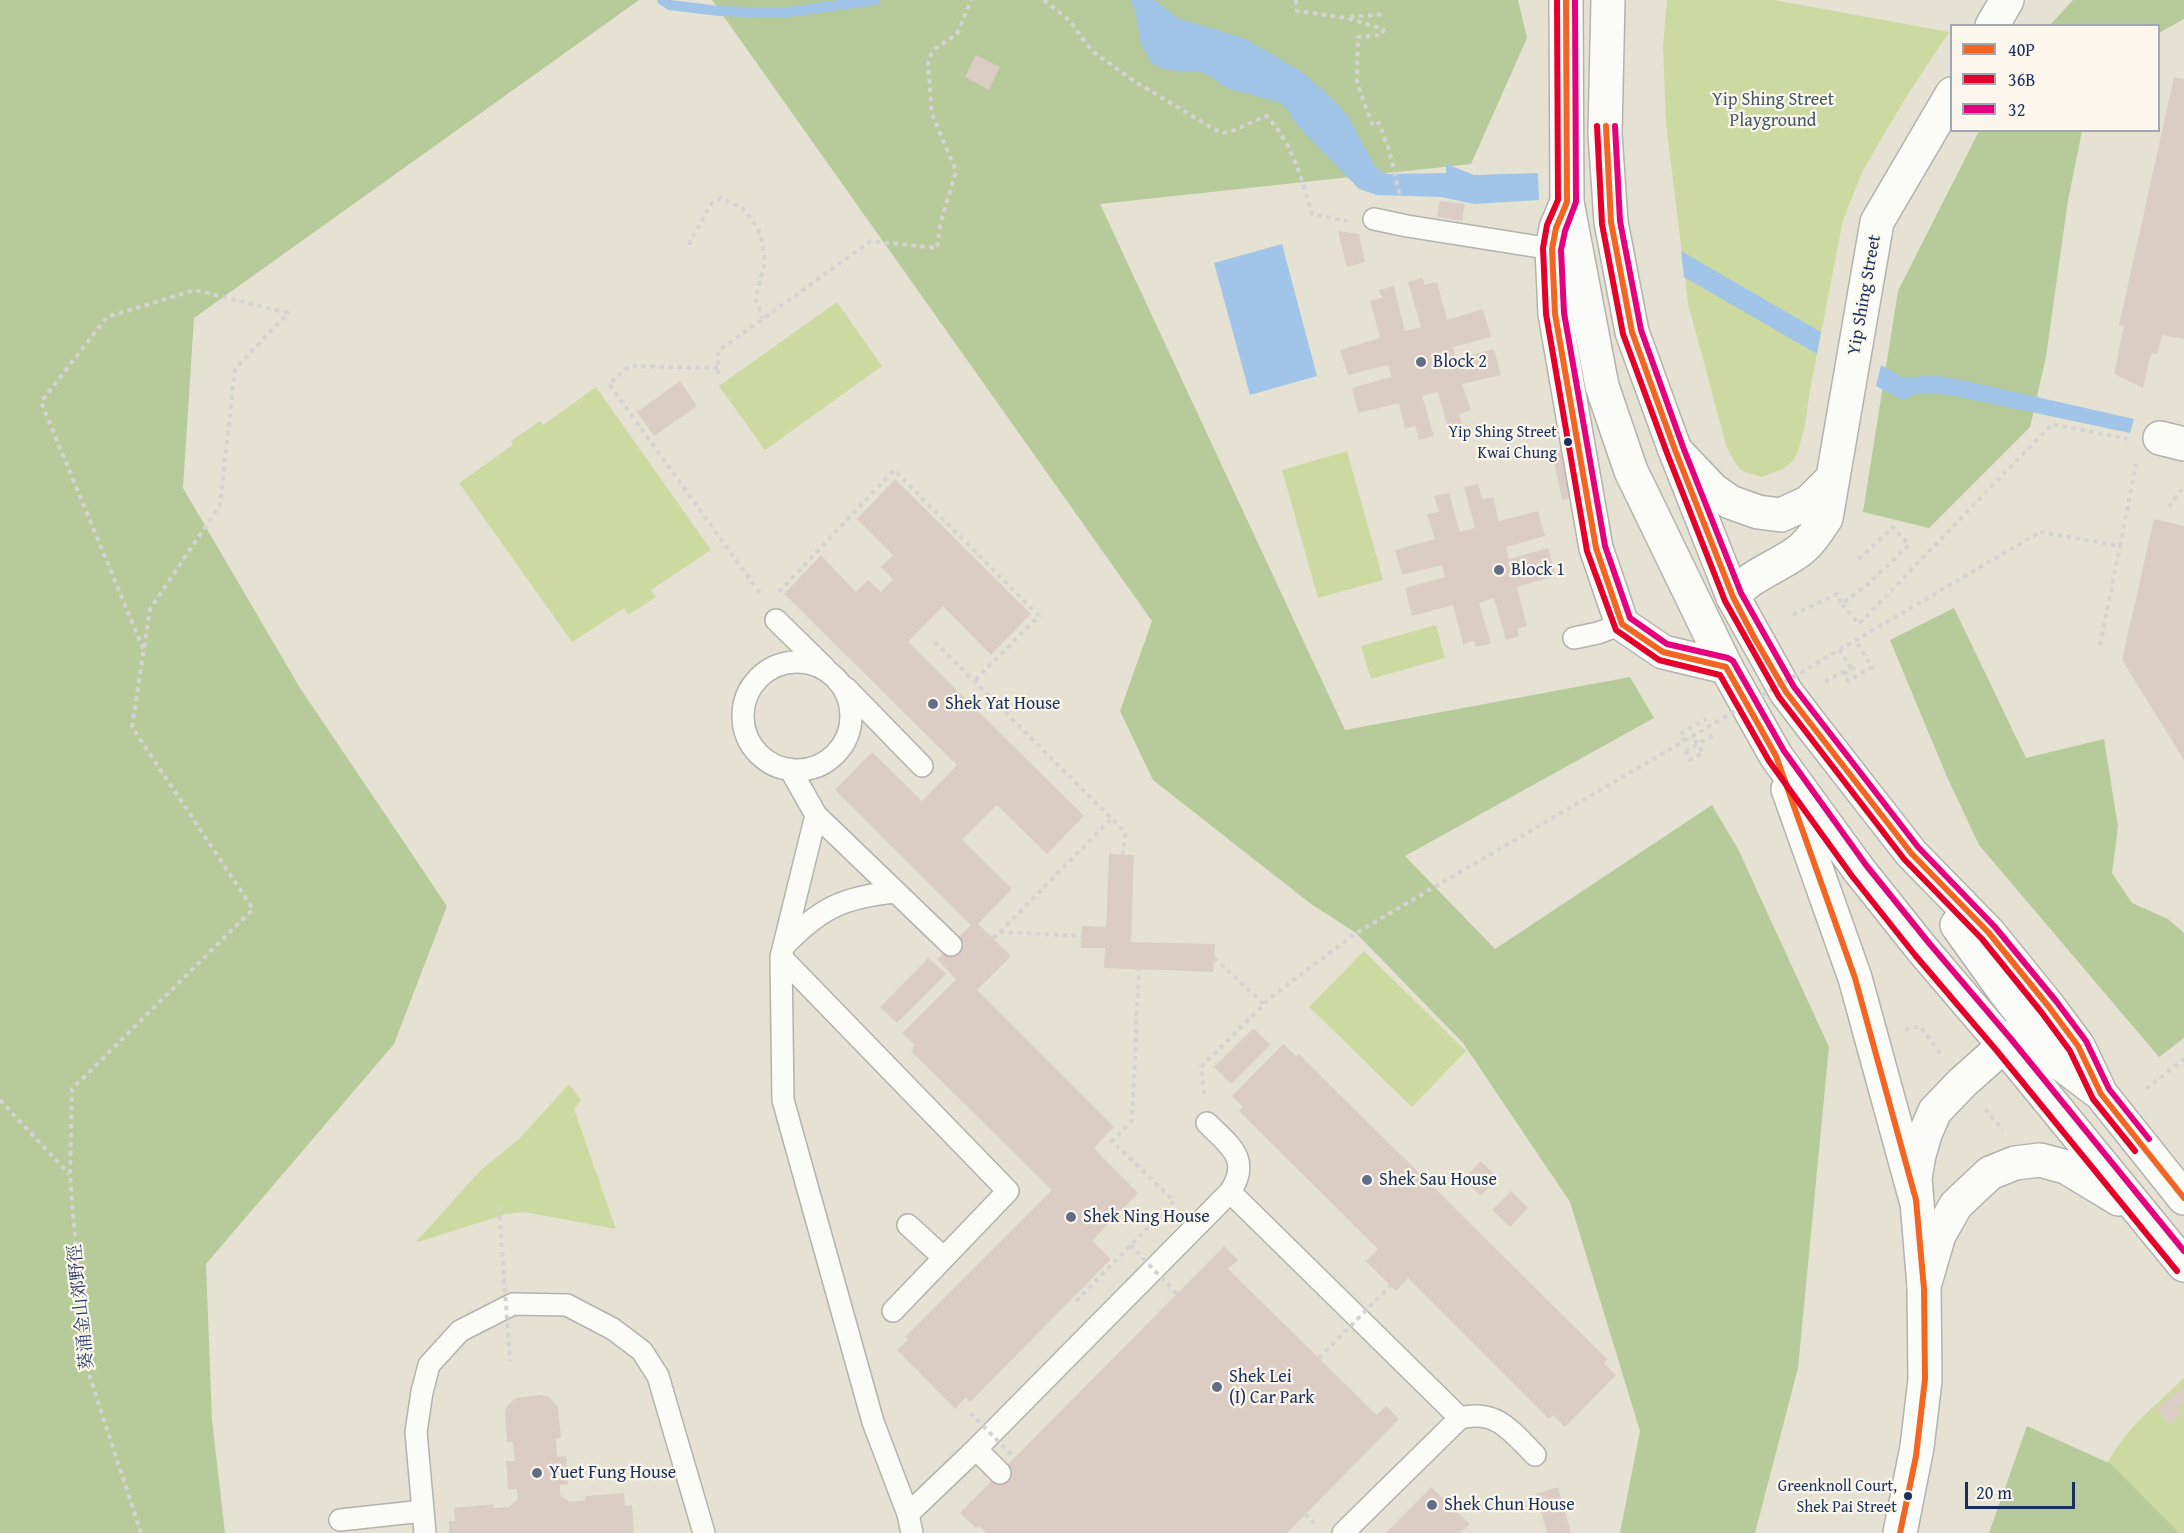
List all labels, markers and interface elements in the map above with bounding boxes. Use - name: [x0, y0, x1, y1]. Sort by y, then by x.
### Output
- legend: [1950, 24, 2160, 132]
- text: 40P: [2008, 36, 2035, 63]
- text: 36B: [2008, 66, 2036, 93]
- park label: Yip Shing Street Playground: [1712, 89, 1834, 132]
- text: 32: [2008, 96, 2025, 123]
- street label: Yip Shing Street: [1844, 233, 1886, 357]
- place label: Block 2: [1433, 351, 1487, 373]
- marker: Block 2: [1414, 355, 1428, 369]
- place label: Yip Shing Street Kwai Chung: [1449, 423, 1557, 461]
- marker: Yip Shing Street Kwai Chung: [1562, 436, 1574, 448]
- place label: Block 1: [1511, 559, 1565, 581]
- marker: Block 1: [1492, 563, 1506, 577]
- place label: Shek Yat House: [945, 693, 1060, 715]
- marker: Shek Yat House: [926, 697, 940, 711]
- place label: Shek Sau House: [1379, 1169, 1497, 1191]
- marker: Shek Sau House: [1360, 1173, 1374, 1187]
- place label: Shek Ning House: [1083, 1206, 1210, 1228]
- marker: Shek Ning House: [1064, 1210, 1078, 1224]
- street label: 葵涌金山郊野徑: [65, 1243, 99, 1371]
- place label: Shek Lei (I) Car Park: [1229, 1366, 1314, 1408]
- marker: Shek Lei (I) Car Park: [1210, 1380, 1224, 1394]
- place label: Yuet Fung House: [549, 1462, 676, 1484]
- marker: Yuet Fung House: [530, 1466, 544, 1480]
- scale bar: [1968, 1470, 2078, 1508]
- place label: Greenknoll Court, Shek Pai Street: [1778, 1477, 1897, 1515]
- text: 20 m: [1976, 1479, 2012, 1506]
- marker: Greenknoll Court, Shek Pai Street: [1902, 1490, 1914, 1502]
- place label: Shek Chun House: [1444, 1494, 1575, 1516]
- marker: Shek Chun House: [1425, 1498, 1439, 1512]

